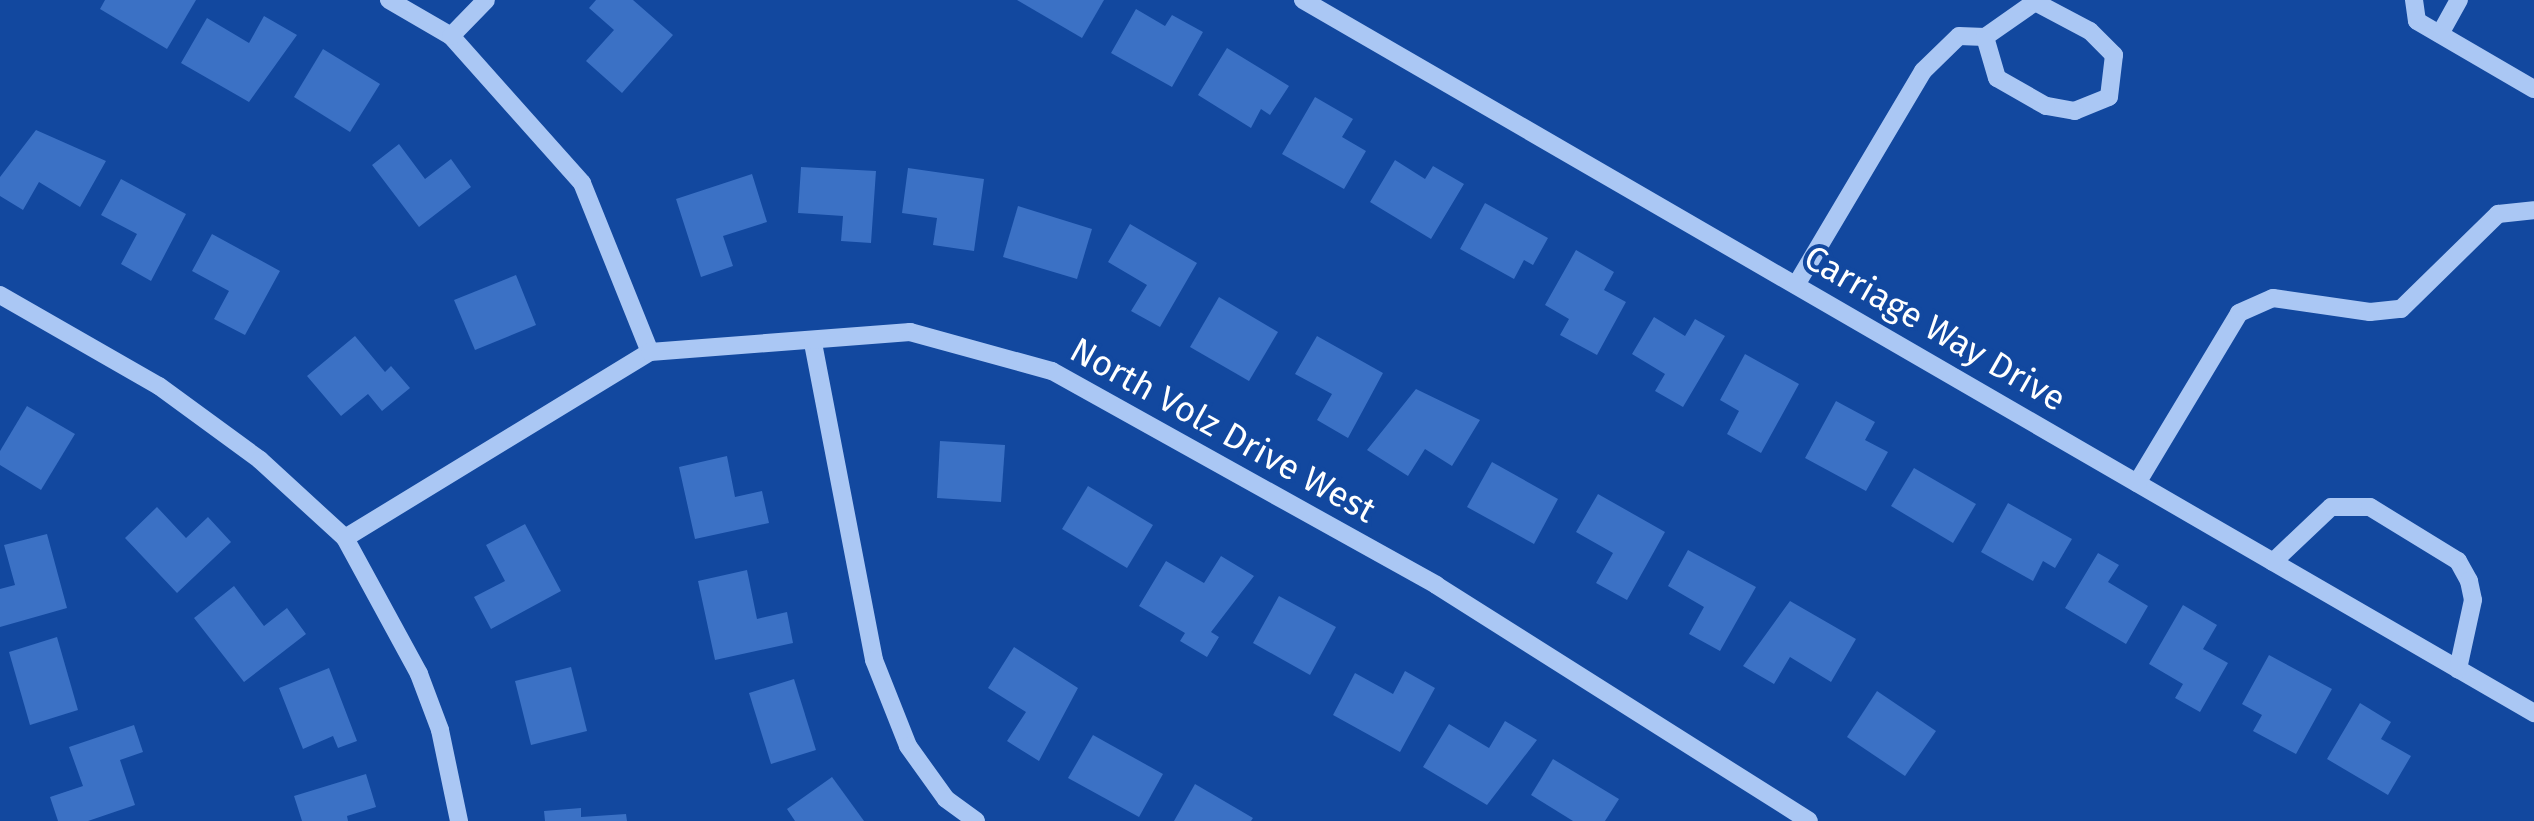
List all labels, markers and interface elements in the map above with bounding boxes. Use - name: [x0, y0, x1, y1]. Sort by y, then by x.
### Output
- street label: Carriage Way Drive: [1797, 236, 2073, 420]
- street label: North Volz Drive West: [1063, 329, 1383, 531]

